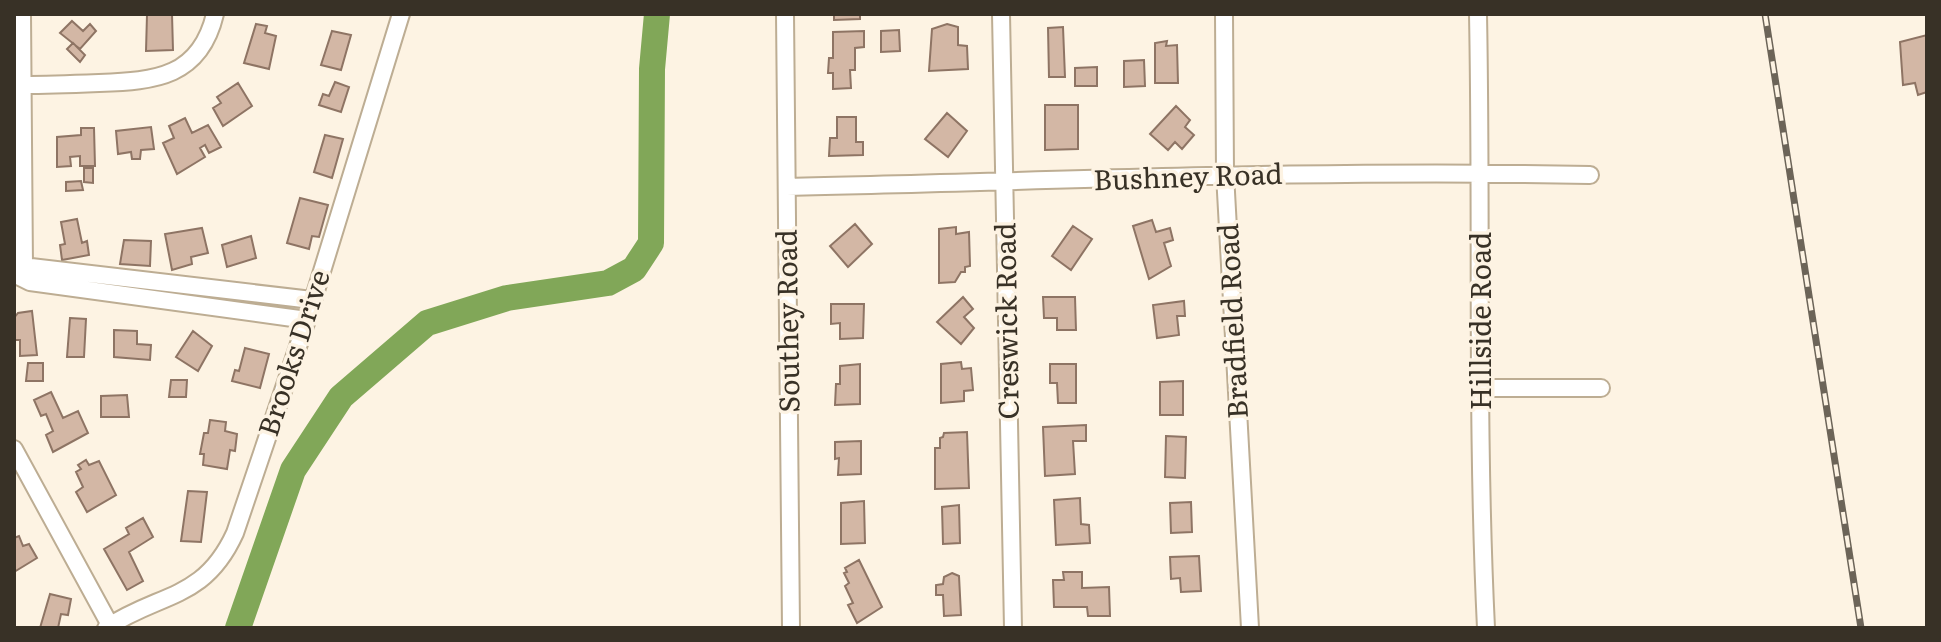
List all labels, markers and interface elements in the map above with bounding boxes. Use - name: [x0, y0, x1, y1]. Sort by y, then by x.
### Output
- street label: Bushney Road: [1093, 151, 1283, 199]
- street label: Creswick Road: [982, 222, 1028, 420]
- street label: Bradfield Road: [1205, 222, 1257, 420]
- street label: Southey Road: [763, 229, 809, 413]
- street label: Hillside Road: [1458, 232, 1500, 410]
- street label: Brooks Drive: [245, 264, 339, 441]

